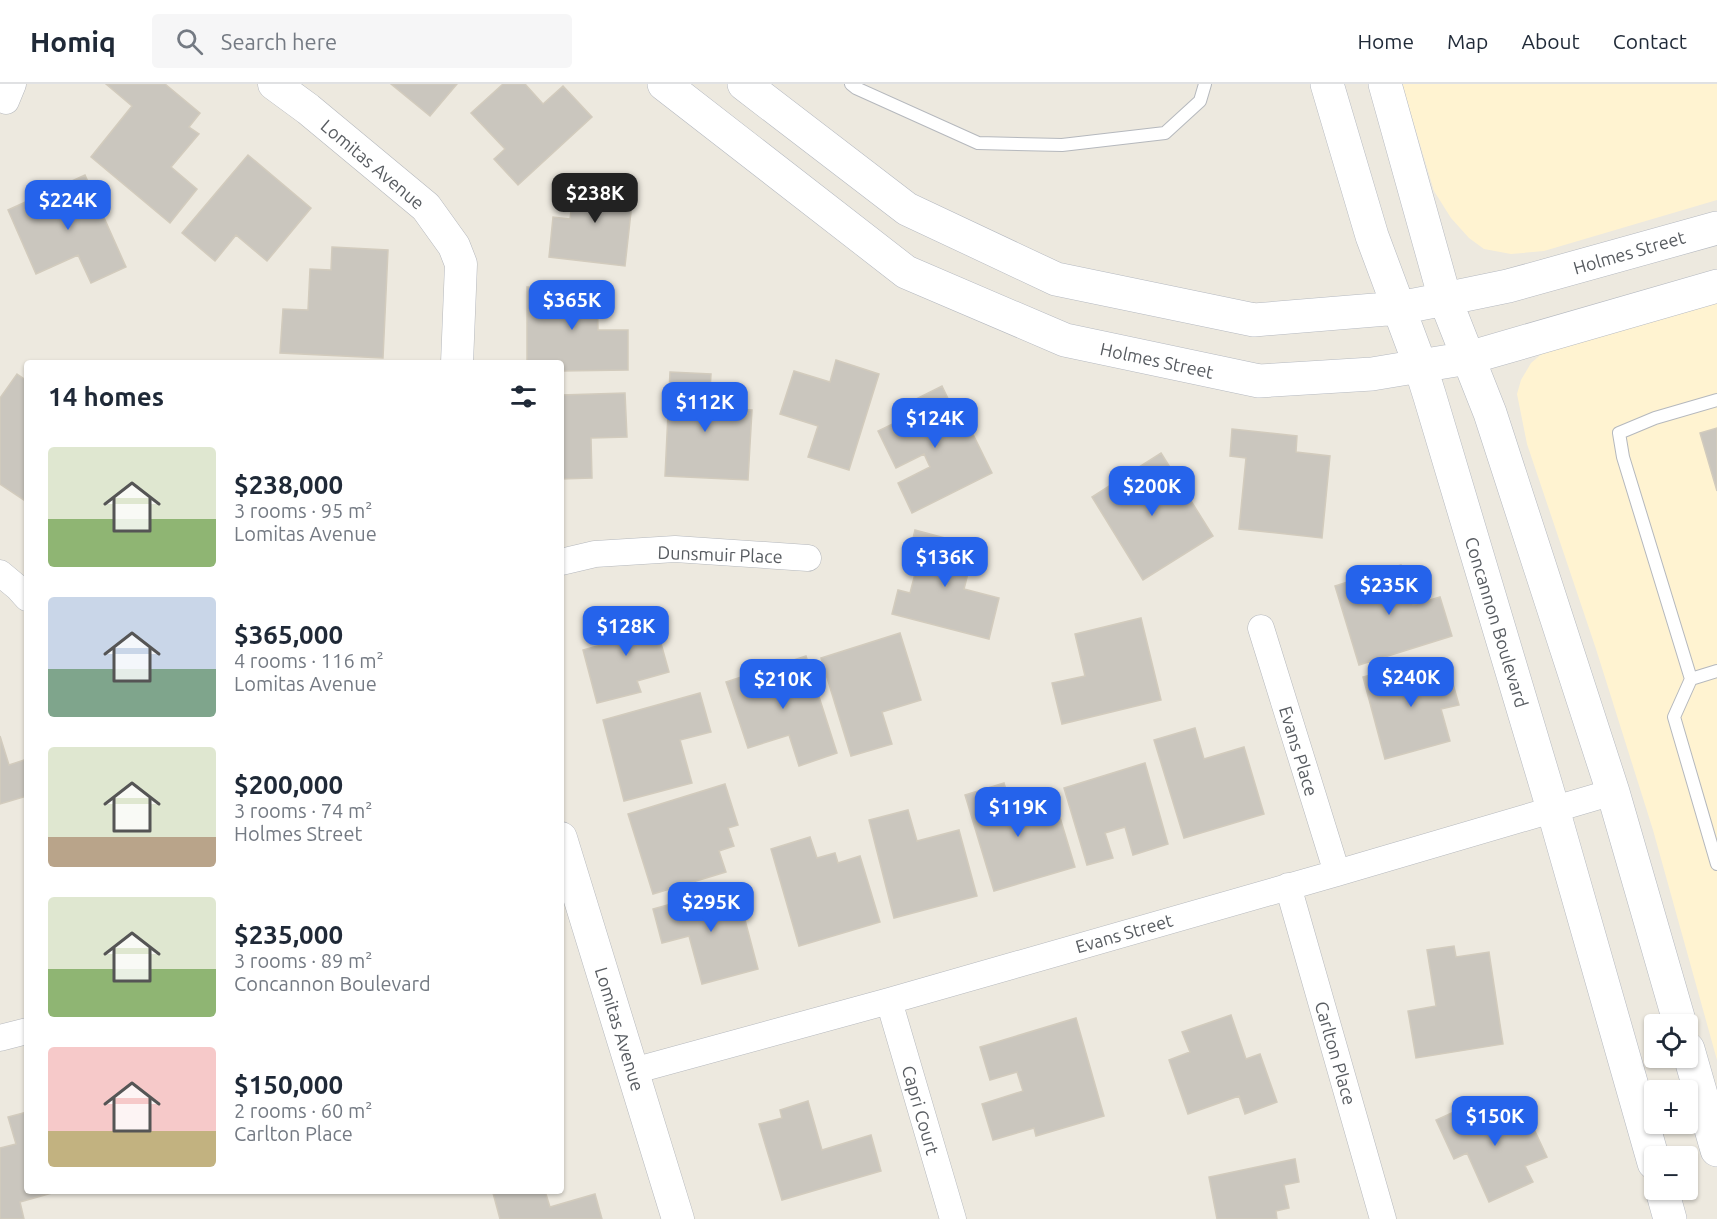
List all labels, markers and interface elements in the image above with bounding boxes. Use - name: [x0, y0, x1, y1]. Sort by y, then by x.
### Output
- search box: [152, 14, 572, 68]
- icon: search: [173, 25, 206, 58]
- text: Homiq: [30, 26, 116, 57]
- text: Search here: [221, 29, 337, 54]
- text: Home: [1357, 29, 1414, 53]
- text: Map: [1447, 29, 1488, 53]
- text: About: [1521, 29, 1580, 53]
- text: Contact: [1613, 29, 1687, 53]
- street label: Lomitas Avenue: [317, 115, 429, 213]
- pin: $238K: [553, 173, 637, 224]
- pin: $224K: [26, 180, 110, 231]
- text: $238K: [566, 181, 624, 204]
- text: $224K: [39, 188, 97, 211]
- street label: Holmes Street: [1571, 226, 1687, 278]
- pin: $365K: [530, 280, 614, 331]
- text: $365K: [543, 288, 601, 311]
- street label: Holmes Street: [1098, 338, 1216, 382]
- icon: filters: [507, 380, 540, 413]
- text: 14 homes: [48, 382, 164, 411]
- pin: $112K: [663, 382, 747, 433]
- text: $112K: [676, 390, 734, 413]
- pin: $124K: [893, 398, 977, 449]
- text: $124K: [906, 406, 964, 429]
- pin: $200K: [1110, 466, 1194, 517]
- text: $238,000: [234, 470, 343, 499]
- icon: home: [96, 471, 168, 543]
- text: $200K: [1123, 474, 1181, 497]
- text: 3 rooms · 95 m²: [234, 499, 372, 522]
- text: Lomitas Avenue: [234, 522, 377, 545]
- street label: Concannon Boulevard: [1462, 534, 1532, 710]
- pin: $136K: [903, 537, 987, 588]
- street label: Dunsmuir Place: [657, 542, 783, 566]
- text: $136K: [916, 545, 974, 568]
- pin: $235K: [1347, 565, 1431, 616]
- text: $235K: [1360, 573, 1418, 596]
- pin: $128K: [584, 606, 668, 657]
- text: $128K: [597, 614, 655, 637]
- text: $365,000: [234, 620, 343, 649]
- icon: home: [96, 621, 168, 693]
- text: 4 rooms · 116 m²: [234, 649, 384, 672]
- pin: $240K: [1369, 657, 1453, 708]
- pin: $210K: [741, 659, 825, 710]
- text: $240K: [1382, 665, 1440, 688]
- text: $210K: [754, 667, 812, 690]
- text: Lomitas Avenue: [234, 672, 377, 695]
- street label: Evans Place: [1276, 704, 1322, 798]
- text: $200,000: [234, 770, 343, 799]
- icon: home: [96, 771, 168, 843]
- pin: $119K: [976, 787, 1060, 838]
- text: $119K: [989, 795, 1047, 818]
- text: 3 rooms · 74 m²: [234, 799, 372, 822]
- text: Holmes Street: [234, 822, 362, 845]
- pin: $295K: [669, 882, 753, 933]
- text: $295K: [682, 890, 740, 913]
- street label: Evans Street: [1073, 910, 1175, 956]
- text: $235,000: [234, 920, 343, 949]
- icon: home: [96, 921, 168, 993]
- text: 3 rooms · 89 m²: [234, 949, 372, 972]
- street label: Lomitas Avenue: [592, 965, 648, 1093]
- text: Concannon Boulevard: [234, 972, 431, 995]
- street label: Carlton Place: [1312, 999, 1360, 1107]
- map controls: [1644, 1014, 1698, 1200]
- button: locate: [1644, 1014, 1698, 1068]
- street label: Capri Court: [899, 1063, 943, 1157]
- text: $150,000: [234, 1070, 343, 1099]
- icon: home: [96, 1071, 168, 1143]
- button: +: [1644, 1080, 1698, 1134]
- pin: $150K: [1453, 1096, 1537, 1147]
- text: 2 rooms · 60 m²: [234, 1099, 372, 1122]
- text: $150K: [1466, 1104, 1524, 1127]
- text: Carlton Place: [234, 1122, 353, 1145]
- button: −: [1644, 1146, 1698, 1200]

